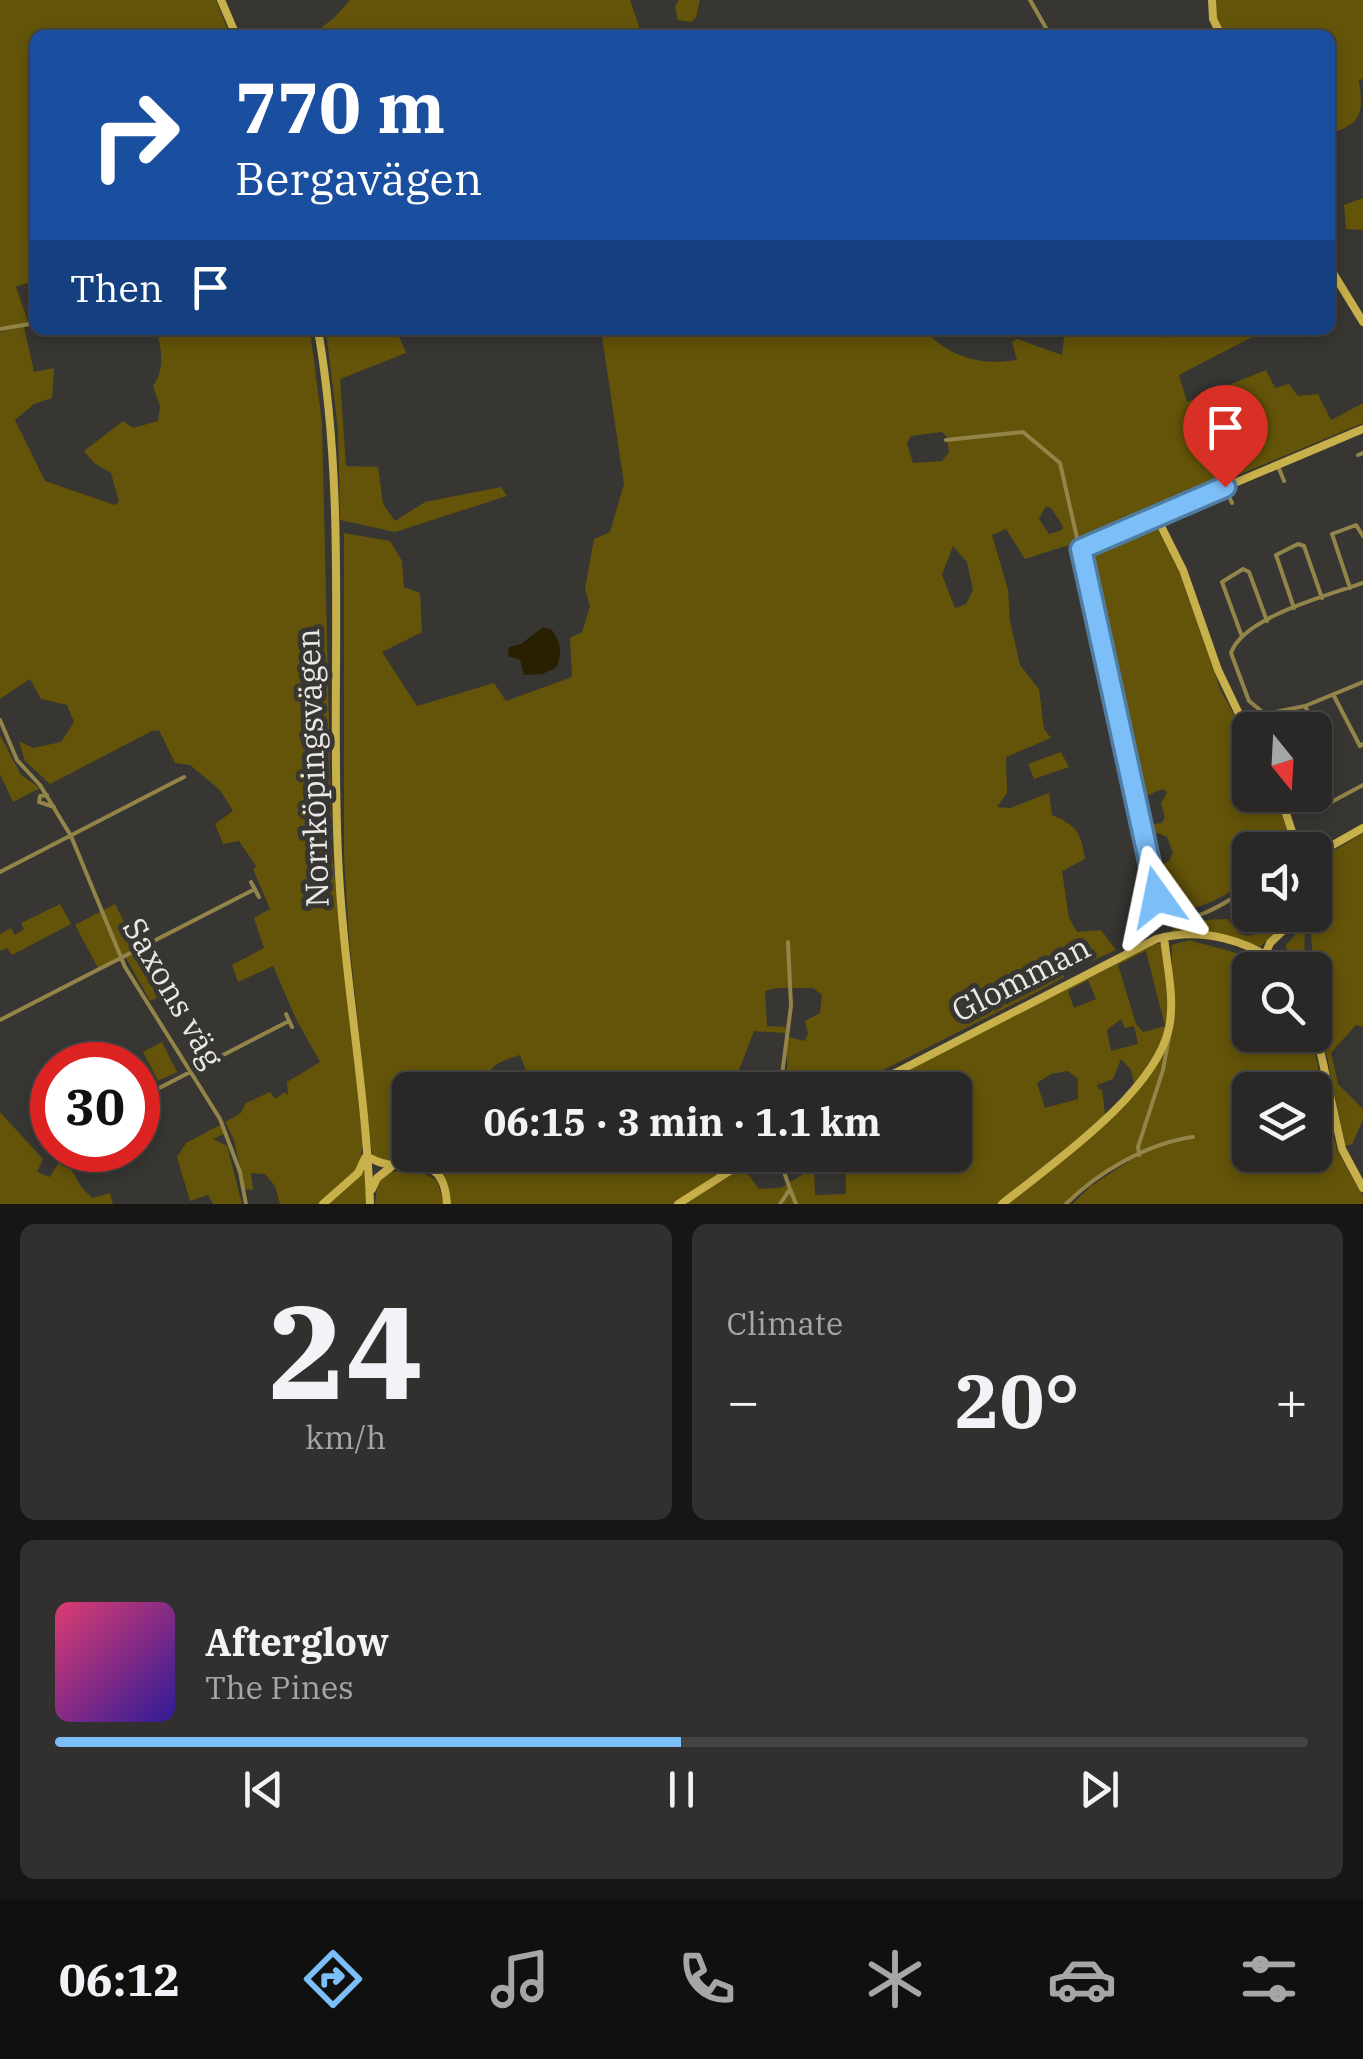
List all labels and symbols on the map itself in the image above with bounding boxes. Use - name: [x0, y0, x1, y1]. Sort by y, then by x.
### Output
- pin: [1183, 385, 1268, 488]
- street label: Norrköpingsvägen: [286, 628, 338, 908]
- north arrow: [1232, 712, 1332, 812]
- position arrow: [1105, 845, 1209, 949]
- street label: Saxons väg: [114, 910, 234, 1075]
- street label: Glomman: [944, 925, 1097, 1031]
- speed limit sign: 30: [30, 1042, 160, 1172]

